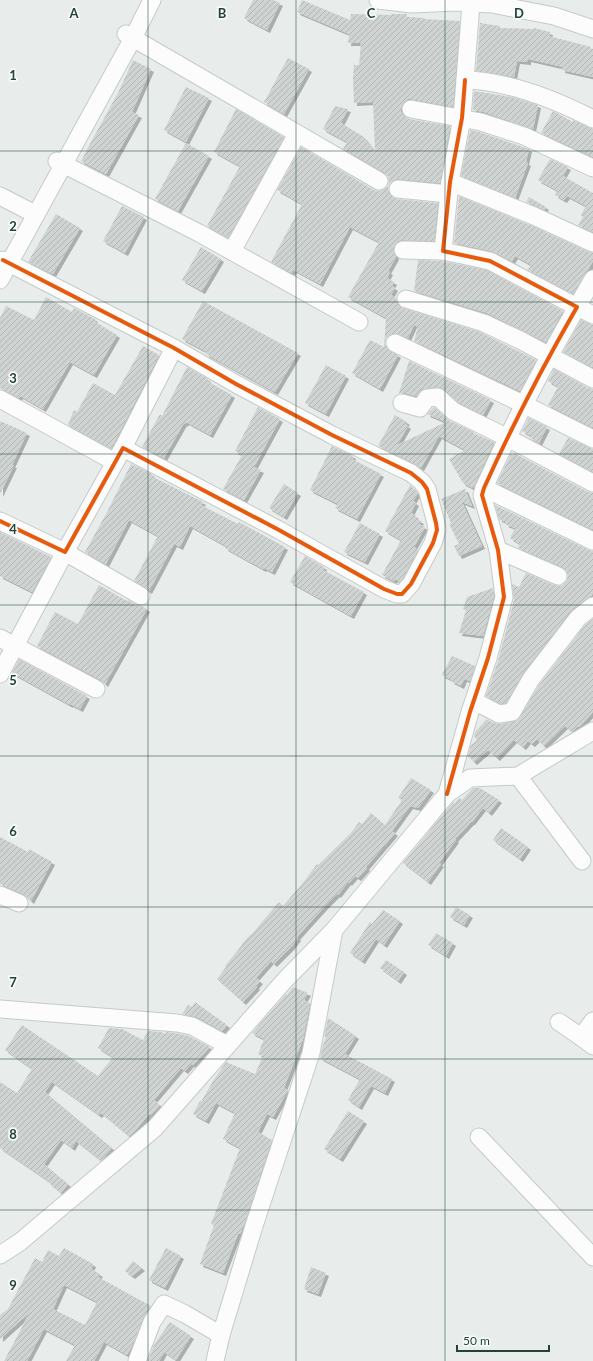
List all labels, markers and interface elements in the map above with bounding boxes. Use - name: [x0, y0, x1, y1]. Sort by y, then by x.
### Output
- text: A: [68, 5, 79, 21]
- text: B: [218, 5, 227, 21]
- text: C: [367, 5, 376, 21]
- text: D: [514, 5, 524, 21]
- text: 1: [9, 67, 17, 83]
- text: 2: [9, 218, 17, 234]
- text: 3: [9, 370, 17, 386]
- text: 4: [9, 521, 17, 537]
- text: 5: [9, 672, 17, 688]
- text: 6: [9, 823, 17, 839]
- text: 7: [9, 974, 17, 990]
- text: 8: [9, 1126, 17, 1142]
- text: 9: [9, 1277, 17, 1293]
- scale bar: [457, 1327, 549, 1353]
- text: 50 m: [463, 1333, 490, 1348]

